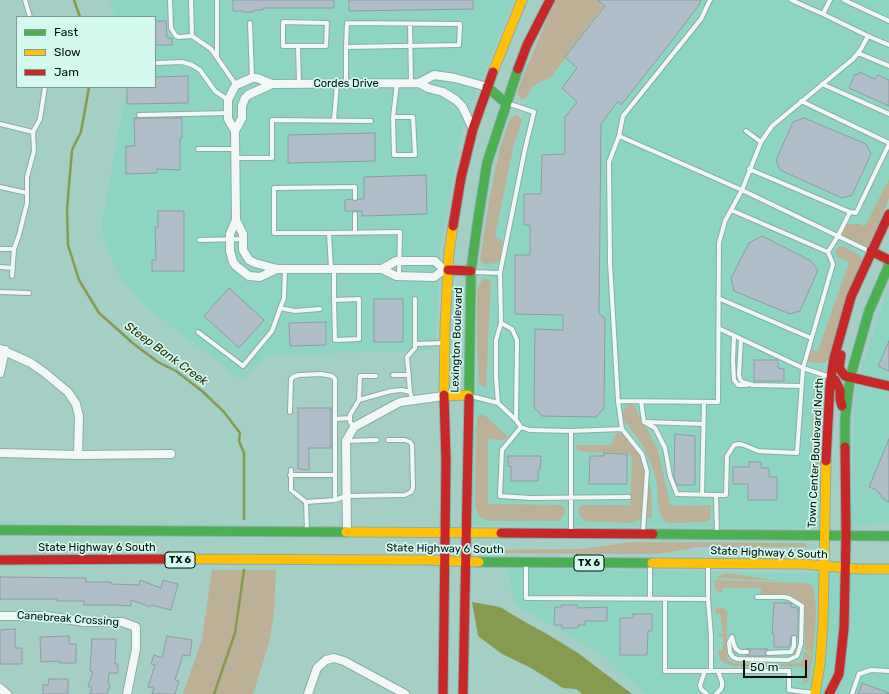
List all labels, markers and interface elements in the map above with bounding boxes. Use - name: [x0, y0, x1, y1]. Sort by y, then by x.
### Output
- legend: [16, 16, 156, 88]
- text: Fast: [54, 25, 78, 39]
- text: Slow: [54, 45, 81, 59]
- text: Jam: [54, 65, 79, 79]
- street label: Cordes Drive: [313, 77, 379, 91]
- street label: Lexington Boulevard: [449, 287, 465, 393]
- water label: Steep Bank Creek: [122, 319, 210, 389]
- street label: Town Center Boulevard North: [805, 378, 827, 528]
- street label: State Highway 6 South: [38, 541, 156, 555]
- street label: State Highway 6 South: [386, 541, 504, 557]
- street label: State Highway 6 South: [710, 544, 828, 562]
- road number: TX 6: [165, 552, 195, 568]
- road number: TX 6: [574, 555, 604, 571]
- street label: Canebreak Crossing: [17, 609, 119, 629]
- scale bar: [745, 652, 809, 678]
- text: 50 m: [750, 660, 778, 674]

